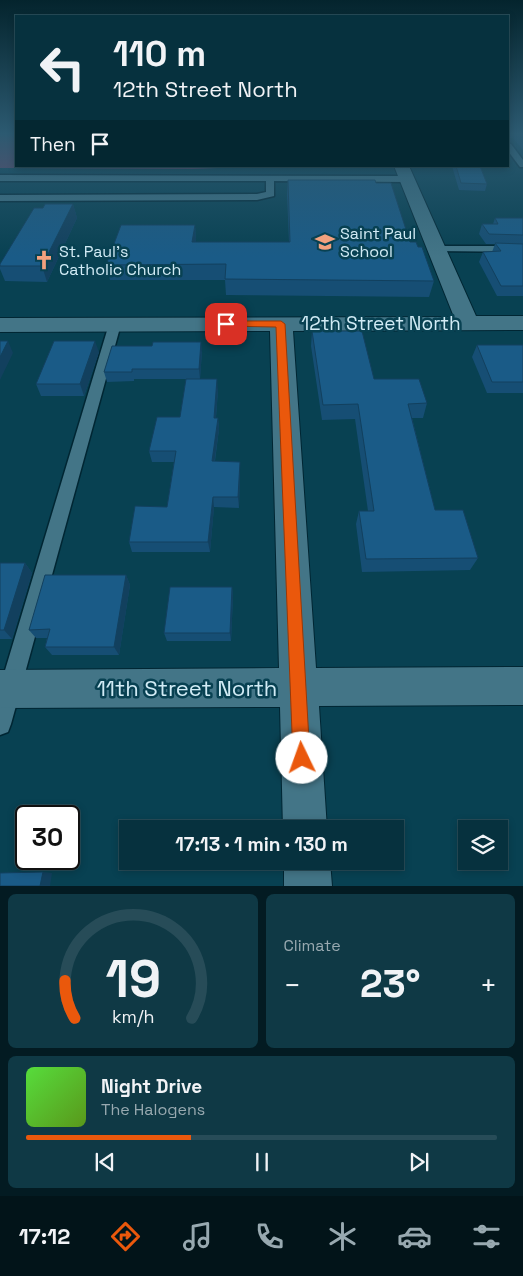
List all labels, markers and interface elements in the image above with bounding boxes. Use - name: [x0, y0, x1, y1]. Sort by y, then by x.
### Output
- text: 110 m: [113, 32, 206, 76]
- icon: left: [30, 35, 95, 100]
- text: 12th Street North: [113, 75, 298, 103]
- icon: arrive: [86, 130, 114, 158]
- text: Then: [30, 132, 76, 157]
- place label: Saint Paul School: [340, 223, 416, 262]
- school or university icon: Saint Paul School: [314, 231, 336, 253]
- place label: St. Paul's Catholic Church: [59, 241, 181, 280]
- church icon: St. Paul's Catholic Church: [33, 249, 55, 271]
- pin: [205, 303, 247, 345]
- icon: arrive: [212, 310, 240, 338]
- street label: 12th Street North: [301, 311, 461, 336]
- street label: 11th Street North: [97, 674, 277, 702]
- position arrow: [275, 731, 327, 783]
- speed limit sign: 30: [15, 805, 80, 870]
- map controls: [458, 820, 508, 870]
- button: layers: [458, 820, 508, 870]
- text: 17:13 · 1 min · 130 m: [175, 832, 348, 857]
- text: Climate: [284, 935, 341, 956]
- text: 19: [105, 946, 161, 1012]
- text: 23°: [360, 960, 421, 1008]
- text: −: [284, 967, 301, 1003]
- text: +: [480, 967, 497, 1003]
- text: km/h: [111, 1005, 154, 1028]
- text: Night Drive: [101, 1074, 202, 1099]
- text: The Halogens: [101, 1099, 205, 1120]
- icon: previous: [91, 1148, 119, 1176]
- icon: pause: [248, 1148, 276, 1176]
- icon: next: [405, 1148, 433, 1176]
- icon: directions: [108, 1219, 143, 1254]
- icon: music: [180, 1219, 215, 1254]
- icon: phone: [252, 1219, 287, 1254]
- icon: climate: [325, 1219, 360, 1254]
- icon: car: [397, 1219, 432, 1254]
- icon: filters: [469, 1219, 504, 1254]
- text: 17:12: [19, 1222, 70, 1250]

